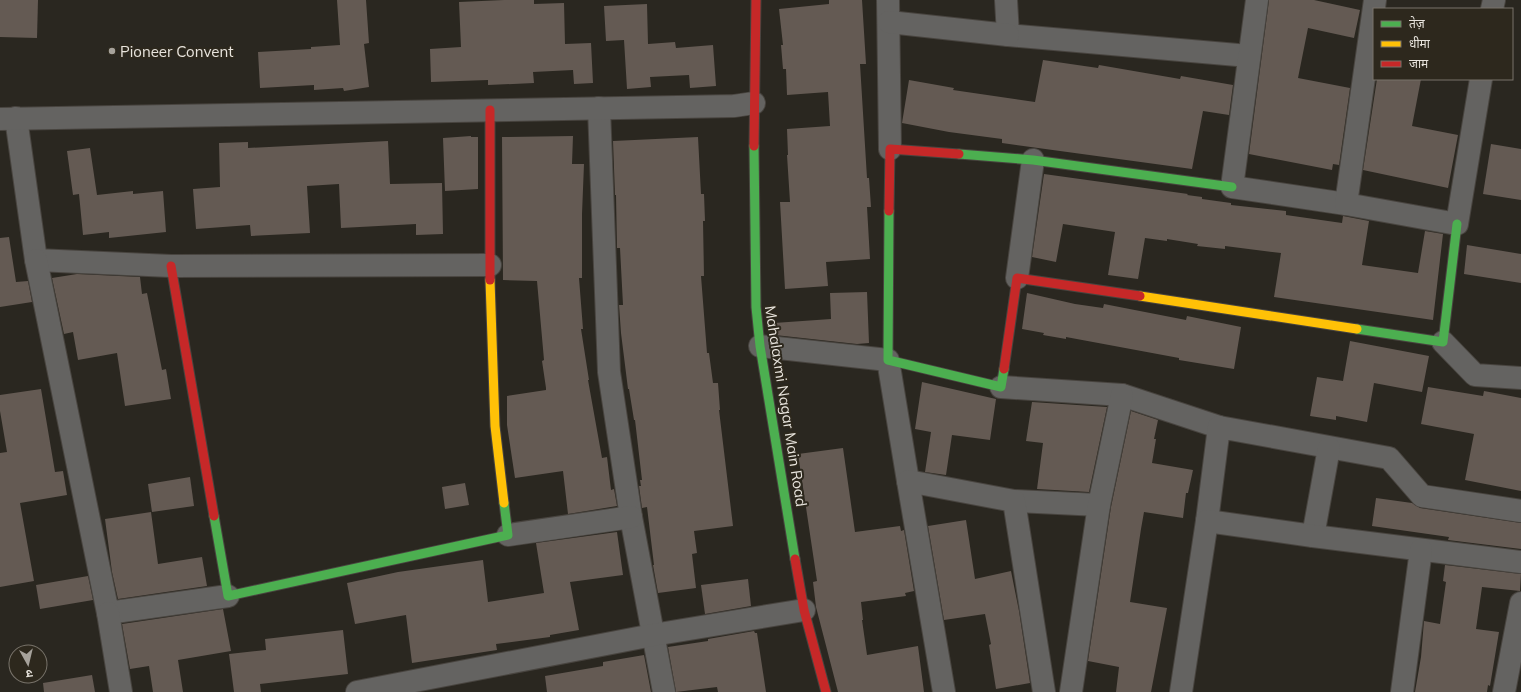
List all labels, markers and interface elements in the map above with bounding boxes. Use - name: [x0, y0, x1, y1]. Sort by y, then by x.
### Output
- legend: [1373, 8, 1513, 80]
- text: तेज़: [1409, 16, 1426, 31]
- text: धीमा: [1409, 36, 1431, 51]
- place label: Pioneer Convent: [120, 42, 233, 61]
- marker: Pioneer Convent: [107, 46, 117, 56]
- text: जाम: [1409, 56, 1429, 71]
- street label: Mahalaxmi Nagar Main Road: [761, 304, 811, 508]
- north arrow: [8, 644, 48, 684]
- text: उ: [25, 667, 34, 681]

